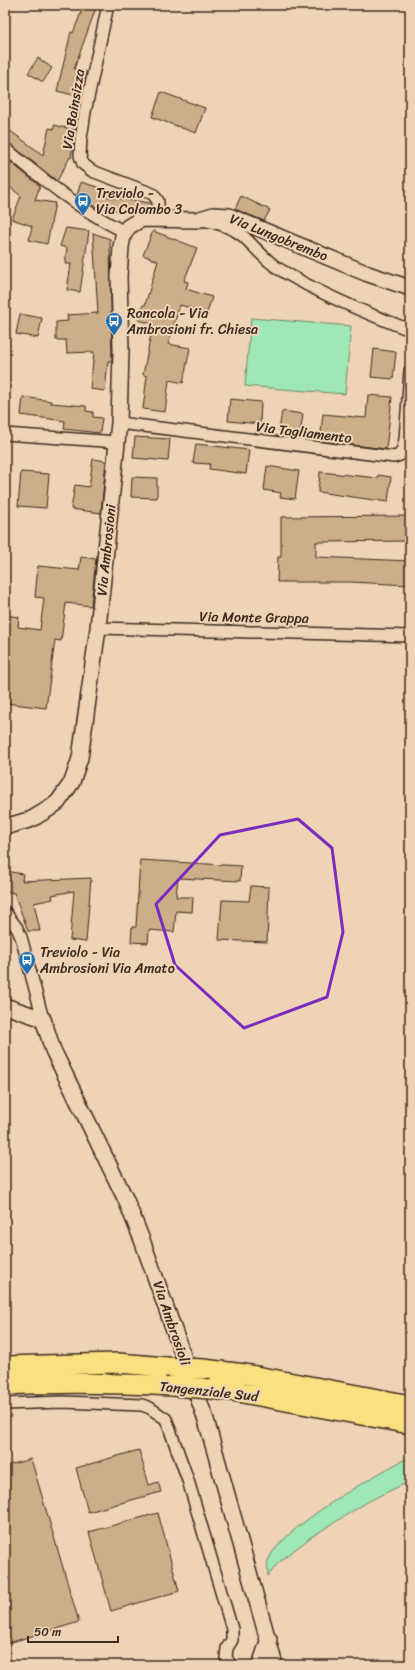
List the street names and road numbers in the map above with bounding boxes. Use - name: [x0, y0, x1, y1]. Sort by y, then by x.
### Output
- street label: Via Bainsizza: [55, 67, 92, 151]
- street label: Via Lungobrembo: [226, 206, 332, 269]
- street label: Via Tagliamento: [255, 414, 353, 451]
- street label: Via Ambrosioni: [89, 502, 124, 597]
- street label: Via Monte Grappa: [199, 604, 309, 631]
- street label: Via Ambrosioli: [145, 1277, 198, 1370]
- street label: Tangenziale Sud: [158, 1374, 261, 1409]

